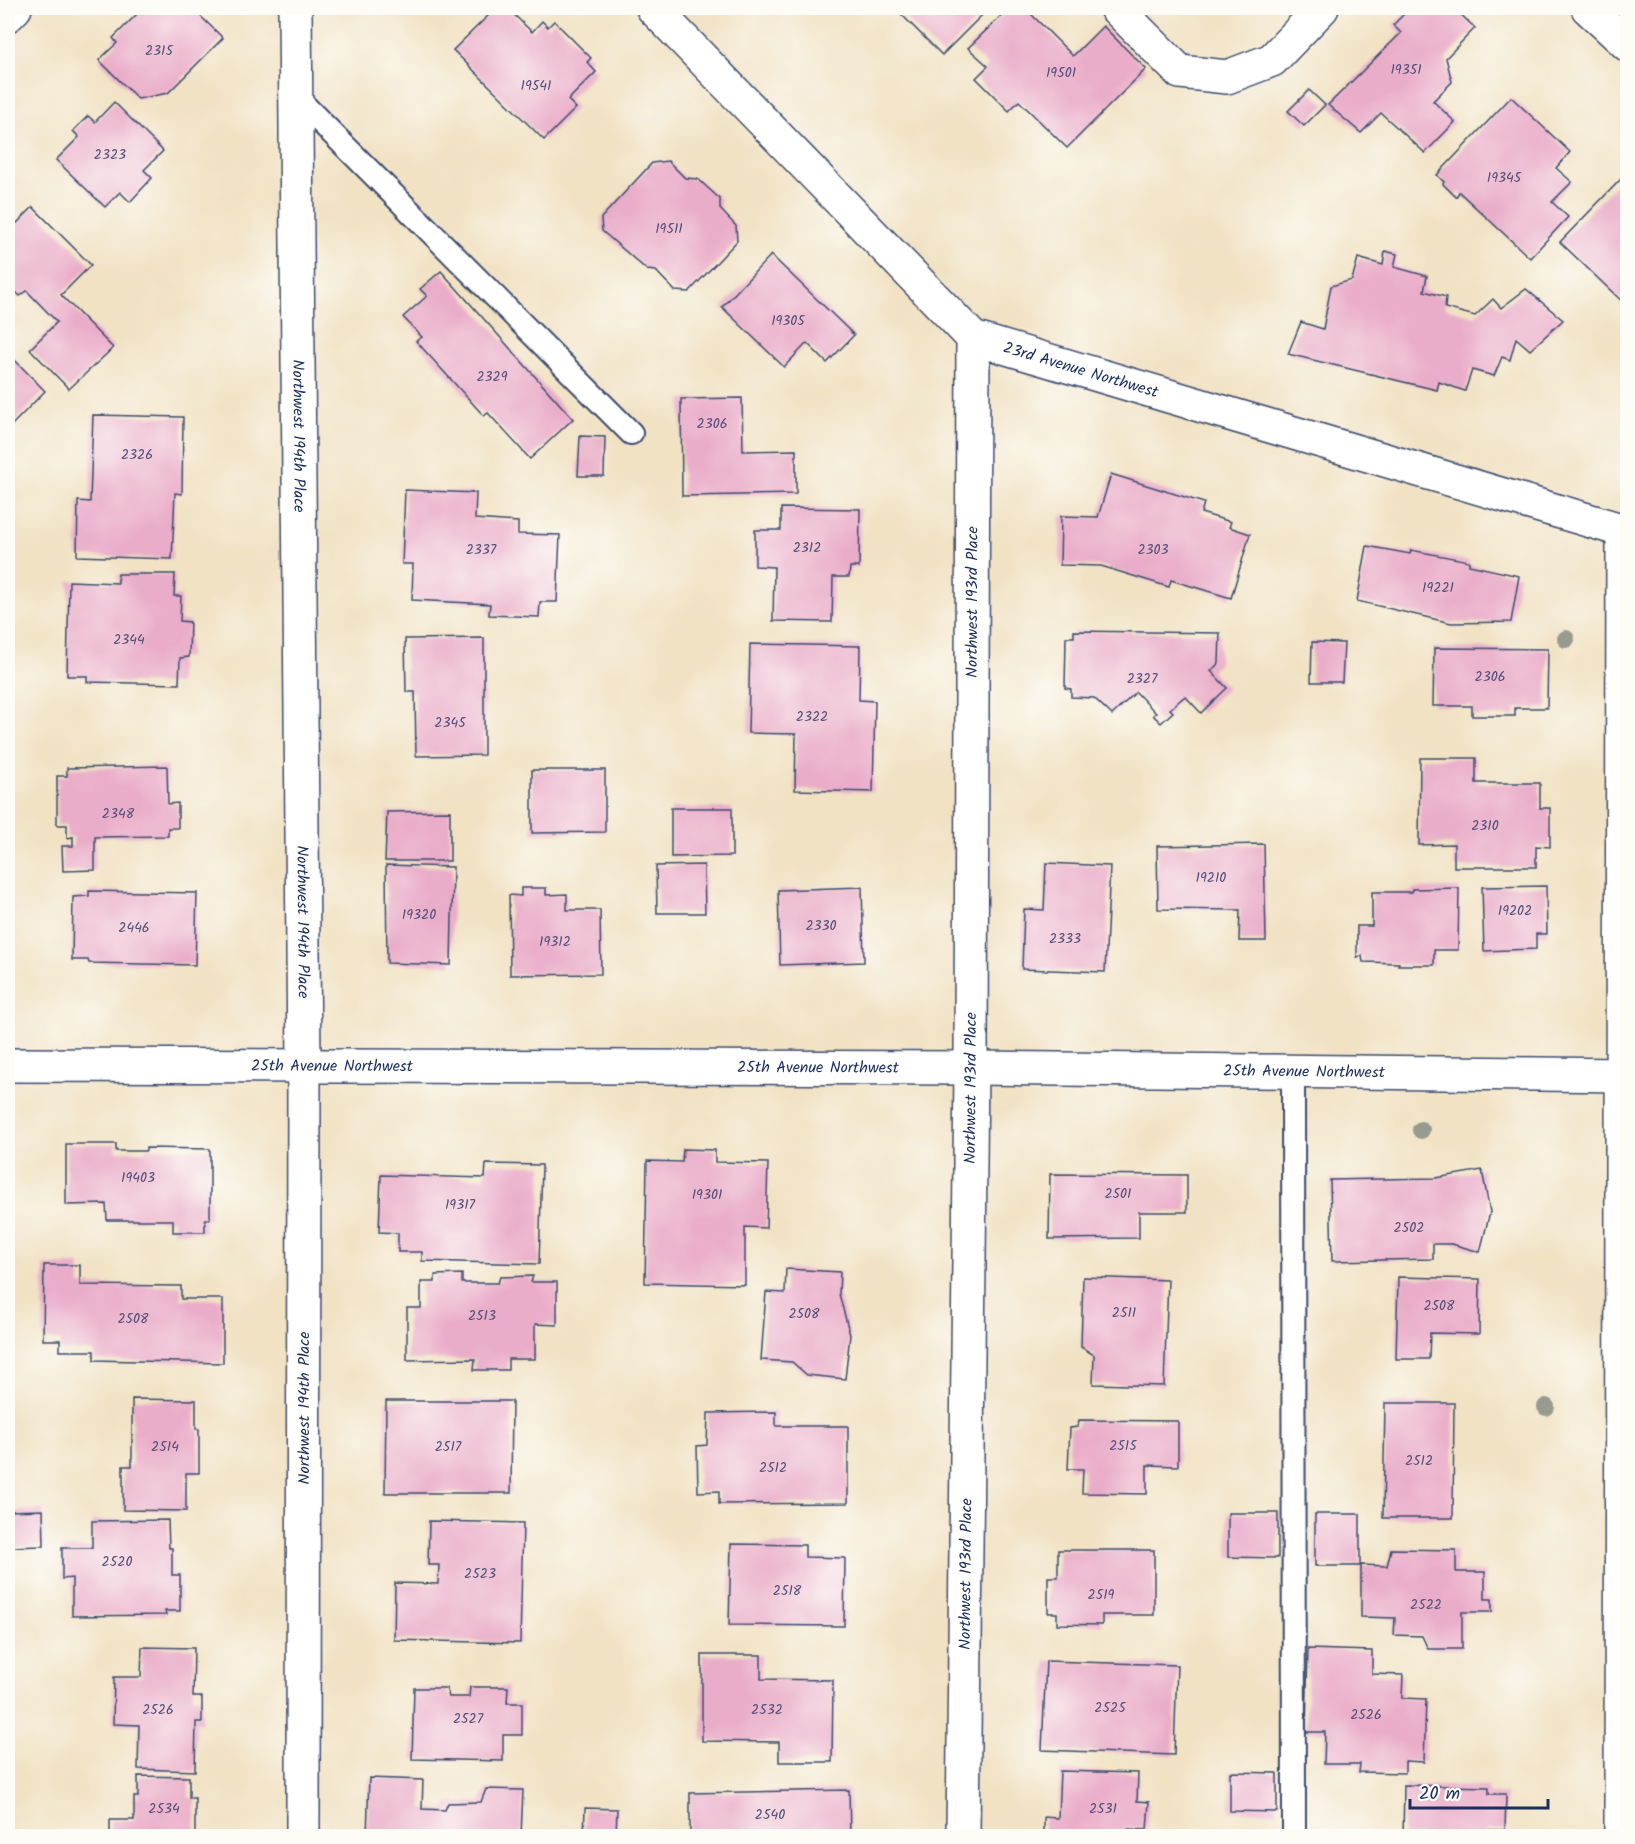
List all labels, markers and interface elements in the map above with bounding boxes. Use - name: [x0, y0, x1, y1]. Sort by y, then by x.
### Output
- house number: 2315: [145, 40, 175, 62]
- house number: 19351: [1390, 59, 1422, 81]
- house number: 19501: [1046, 62, 1076, 84]
- house number: 19541: [521, 75, 551, 97]
- house number: 2323: [94, 144, 126, 166]
- house number: 19345: [1487, 167, 1523, 189]
- house number: 19511: [655, 218, 683, 240]
- house number: 19305: [771, 310, 806, 332]
- street label: 23rd Avenue Northwest: [1000, 335, 1162, 405]
- street label: Northwest 194th Place: [285, 359, 312, 513]
- house number: 2329: [476, 366, 508, 388]
- house number: 2306: [697, 413, 727, 435]
- house number: 2326: [121, 444, 153, 466]
- street label: Northwest 193rd Place: [960, 526, 985, 678]
- house number: 2312: [793, 537, 821, 559]
- house number: 2337: [466, 539, 497, 561]
- house number: 2303: [1137, 539, 1169, 561]
- house number: 19221: [1422, 577, 1454, 599]
- house number: 2344: [113, 629, 145, 651]
- house number: 2306: [1475, 666, 1505, 688]
- house number: 2327: [1127, 668, 1158, 690]
- house number: 2322: [796, 706, 828, 728]
- house number: 2345: [434, 712, 467, 734]
- house number: 2348: [102, 803, 135, 825]
- house number: 2310: [1471, 815, 1499, 837]
- street label: Northwest 194th Place: [290, 845, 316, 999]
- house number: 19210: [1196, 867, 1226, 889]
- house number: 19202: [1498, 900, 1532, 922]
- house number: 19320: [402, 904, 436, 926]
- house number: 2330: [805, 915, 837, 937]
- house number: 2446: [118, 917, 150, 939]
- house number: 2333: [1049, 928, 1081, 950]
- house number: 19312: [539, 931, 571, 953]
- street label: Northwest 193rd Place: [958, 1012, 984, 1164]
- street label: 25th Avenue Northwest: [251, 1053, 414, 1079]
- street label: 25th Avenue Northwest: [737, 1055, 900, 1080]
- street label: 25th Avenue Northwest: [1223, 1058, 1386, 1085]
- house number: 19403: [121, 1167, 155, 1189]
- house number: 2501: [1104, 1183, 1132, 1205]
- house number: 19301: [692, 1184, 722, 1206]
- house number: 19317: [445, 1194, 476, 1216]
- house number: 2502: [1394, 1217, 1424, 1239]
- house number: 2508: [1423, 1295, 1455, 1317]
- house number: 2511: [1112, 1302, 1136, 1324]
- house number: 2508: [788, 1303, 820, 1325]
- house number: 2513: [468, 1305, 496, 1327]
- house number: 2508: [117, 1308, 149, 1330]
- street label: Northwest 194th Place: [292, 1332, 317, 1484]
- house number: 2515: [1109, 1435, 1138, 1457]
- house number: 2514: [151, 1436, 179, 1458]
- house number: 2517: [435, 1436, 462, 1458]
- house number: 2512: [1405, 1450, 1433, 1472]
- house number: 2512: [759, 1457, 787, 1479]
- street label: Northwest 193rd Place: [952, 1498, 979, 1650]
- house number: 2520: [102, 1551, 132, 1573]
- house number: 2523: [464, 1563, 496, 1585]
- house number: 2518: [773, 1580, 802, 1602]
- house number: 2519: [1088, 1584, 1115, 1606]
- house number: 2522: [1410, 1594, 1442, 1616]
- house number: 2525: [1094, 1697, 1127, 1719]
- house number: 2526: [142, 1699, 174, 1721]
- house number: 2532: [751, 1699, 783, 1721]
- house number: 2526: [1350, 1704, 1382, 1726]
- house number: 2527: [453, 1708, 484, 1730]
- scale bar: [1410, 1772, 1548, 1810]
- text: 20 m: [1419, 1780, 1460, 1809]
- house number: 2534: [148, 1798, 180, 1820]
- house number: 2531: [1089, 1798, 1117, 1820]
- house number: 2540: [755, 1804, 785, 1826]

